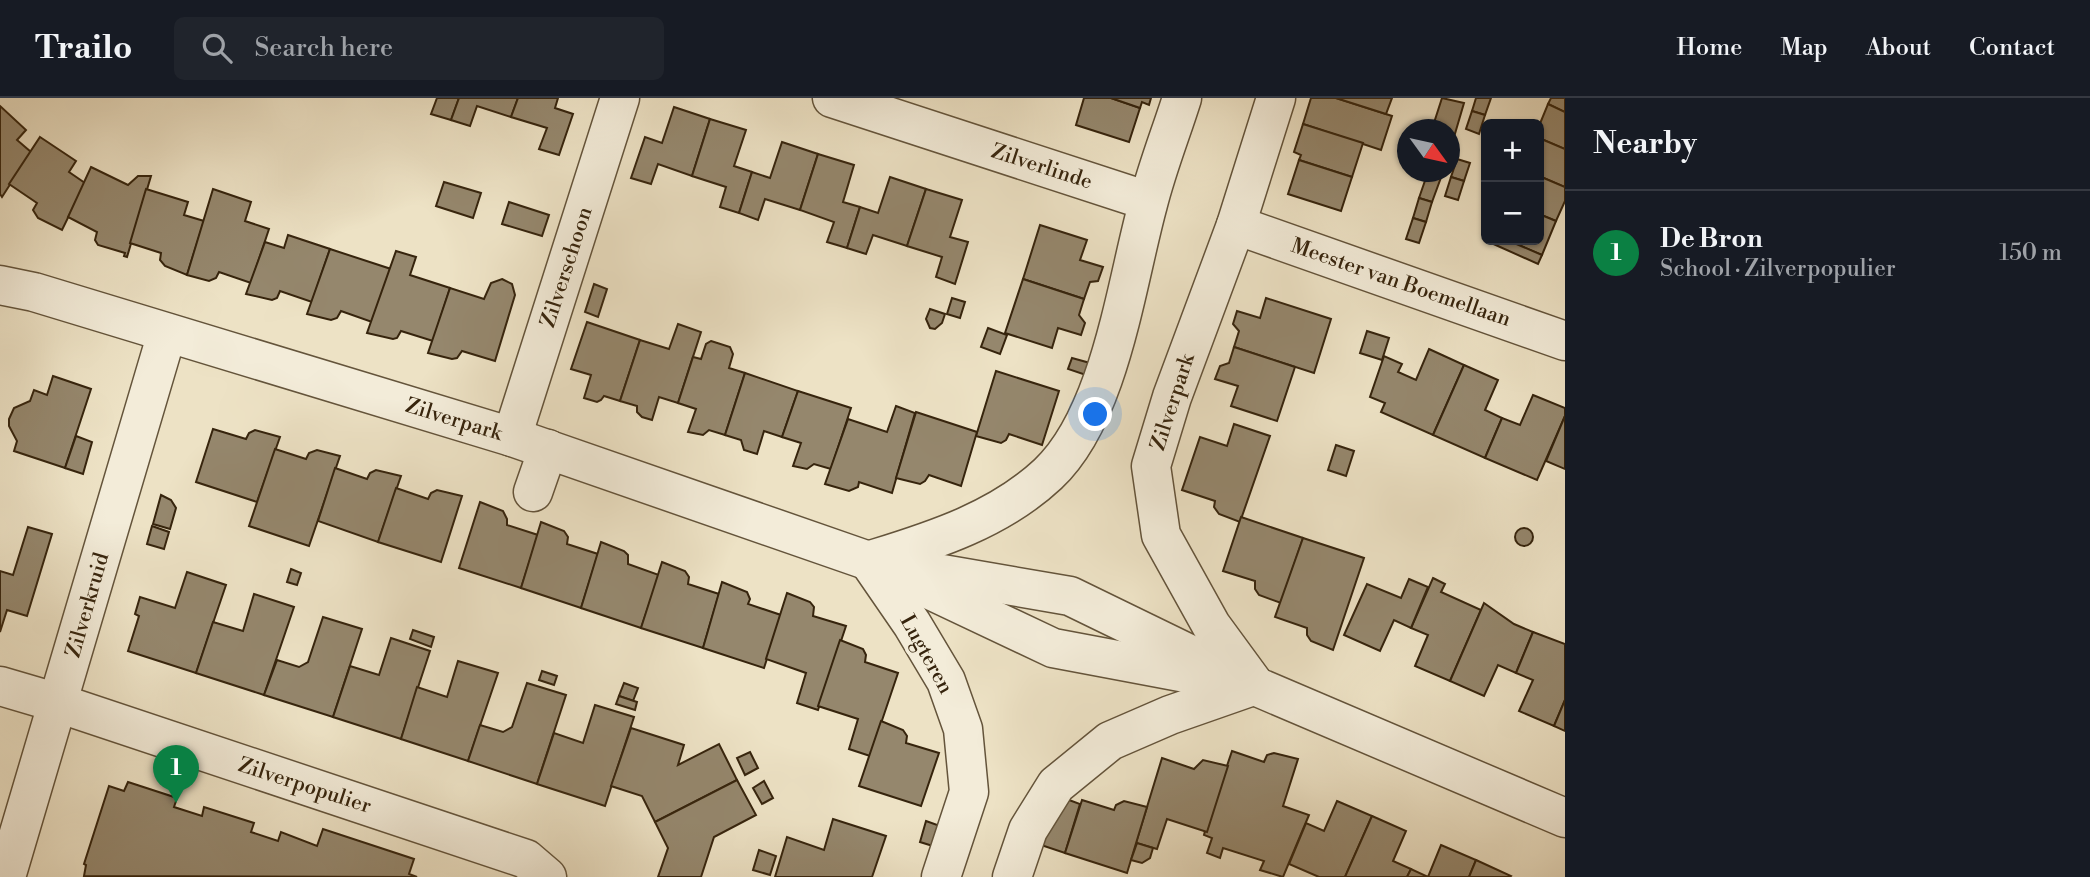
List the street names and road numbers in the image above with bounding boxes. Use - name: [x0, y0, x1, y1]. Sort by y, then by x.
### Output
- street label: Zilverlinde: [988, 138, 1095, 195]
- street label: Zilverschoon: [535, 203, 599, 331]
- street label: Meester van Boemellaan: [1287, 233, 1514, 333]
- street label: Zilverpark: [1145, 350, 1201, 454]
- street label: Zilverpark: [402, 393, 506, 447]
- street label: Zilverkruid: [61, 550, 115, 661]
- street label: Lugteren: [894, 610, 959, 699]
- street label: Zilverpopulier: [235, 752, 374, 820]

